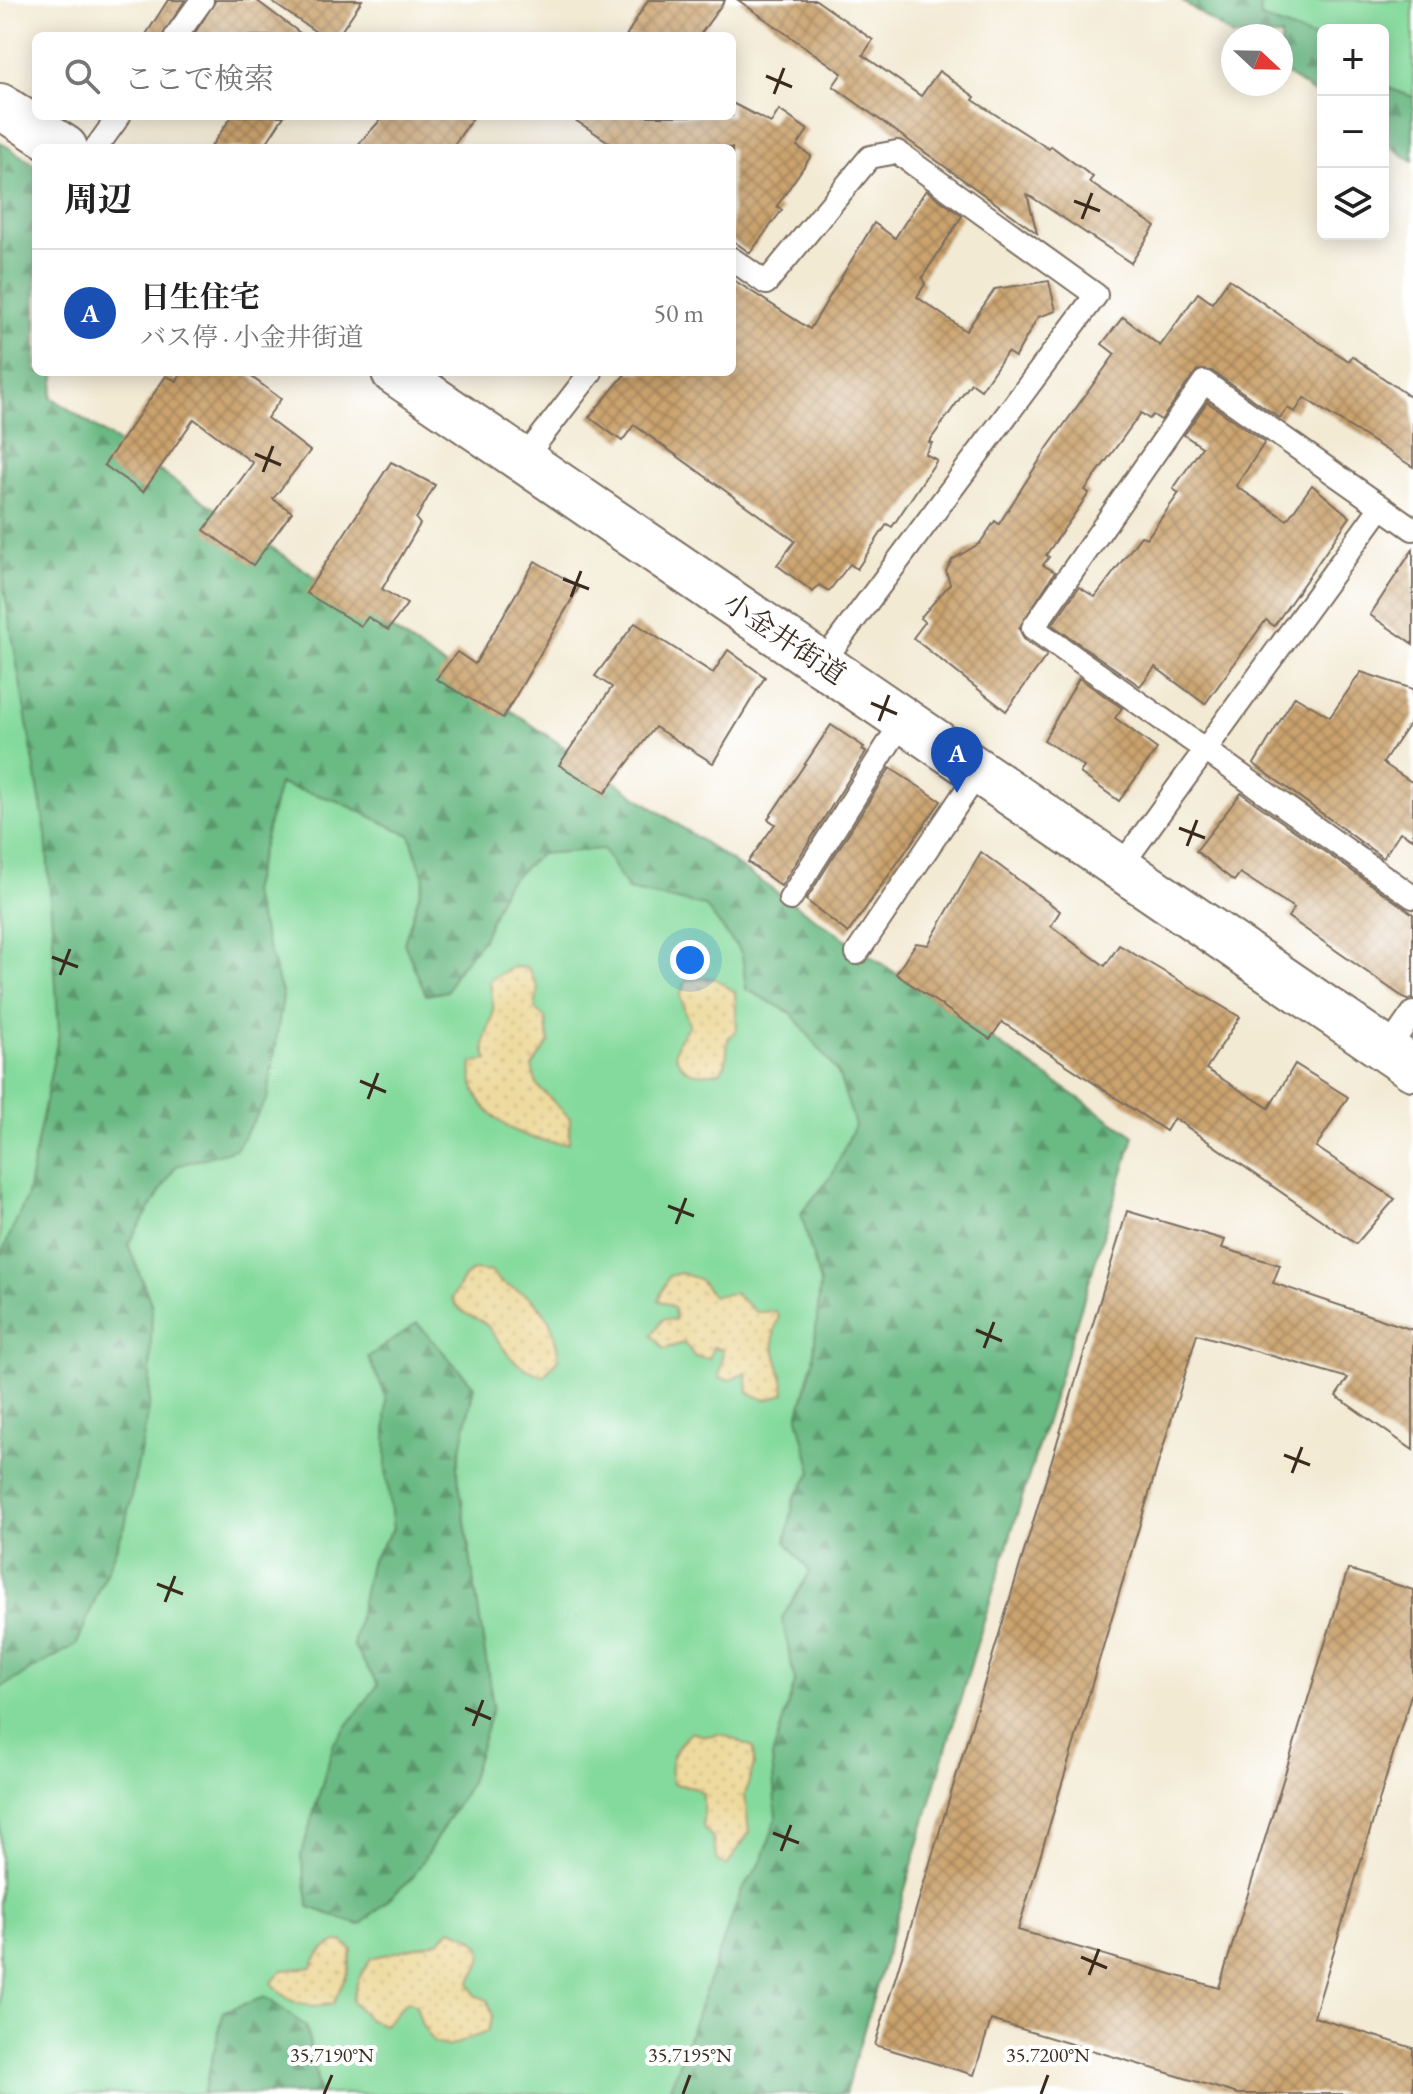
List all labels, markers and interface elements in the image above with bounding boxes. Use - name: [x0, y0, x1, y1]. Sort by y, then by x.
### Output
- north arrow: [1221, 24, 1293, 96]
- map controls: [1317, 24, 1389, 240]
- button: +: [1317, 24, 1389, 96]
- search box: [32, 32, 736, 120]
- icon: search: [60, 54, 104, 98]
- text: ここで検索: [124, 59, 274, 98]
- button: −: [1317, 96, 1389, 168]
- button: layers: [1317, 168, 1389, 240]
- text: 周辺: [64, 177, 132, 221]
- text: 日生住宅: [140, 277, 260, 316]
- text: A: [81, 296, 99, 330]
- text: 50 m: [654, 296, 704, 330]
- text: バス停 · 小金井街道: [140, 320, 364, 354]
- street label: 小金井街道: [717, 584, 853, 692]
- pin: A: [931, 727, 983, 793]
- your location: [670, 940, 710, 980]
- text: 35.7190°N: [290, 2042, 374, 2068]
- text: 35.7195°N: [648, 2042, 732, 2068]
- text: 35.7200°N: [1006, 2042, 1090, 2068]

